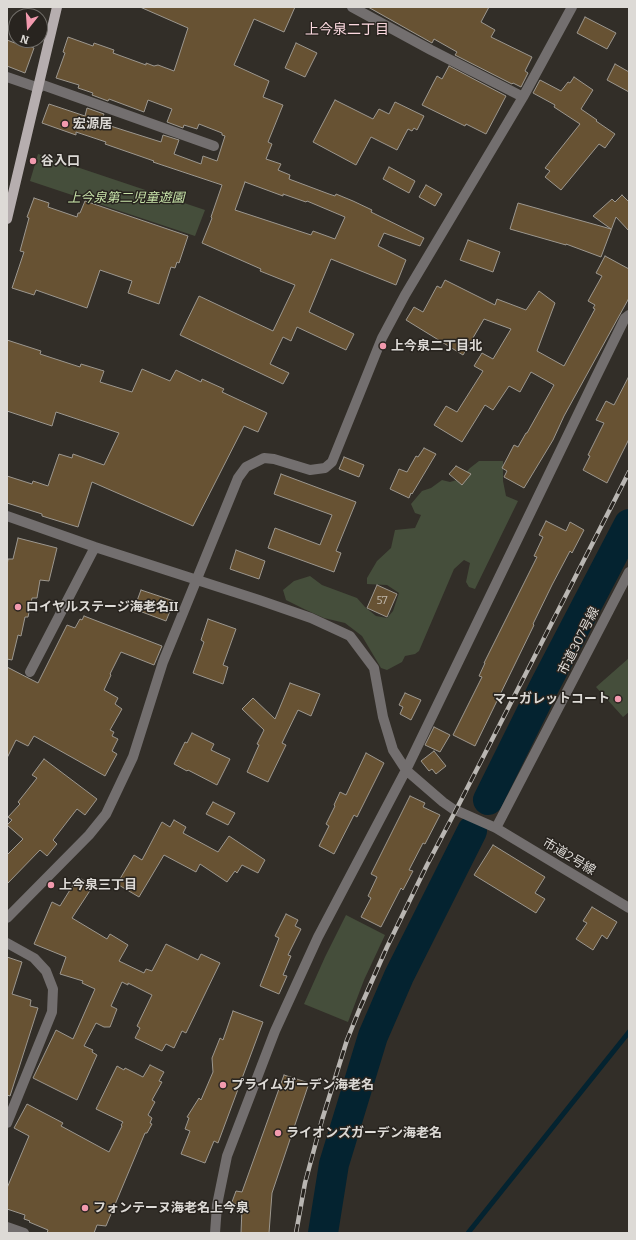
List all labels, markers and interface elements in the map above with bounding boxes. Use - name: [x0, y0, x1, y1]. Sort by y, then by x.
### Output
- north arrow: [8, 8, 48, 48]
- district label: 上今泉二丁目: [305, 22, 389, 38]
- text: N: [19, 32, 31, 46]
- place label: 宏源居: [73, 116, 112, 132]
- marker: 宏源居: [60, 119, 70, 129]
- place label: 谷入口: [41, 153, 80, 169]
- marker: 谷入口: [28, 156, 38, 166]
- park label: 上今泉第二児童遊園: [68, 190, 184, 206]
- place label: 上今泉二丁目北: [391, 338, 482, 354]
- marker: 上今泉二丁目北: [378, 341, 388, 351]
- house number: 57: [376, 594, 388, 608]
- place label: ロイヤルステージ海老名II: [26, 599, 178, 615]
- marker: ロイヤルステージ海老名II: [13, 602, 23, 612]
- street label: 市道307号線: [555, 604, 603, 678]
- place label: マーガレットコート: [493, 691, 610, 707]
- marker: マーガレットコート: [613, 694, 623, 704]
- street label: 市道2号線: [540, 835, 598, 879]
- place label: 上今泉三丁目: [59, 877, 137, 893]
- marker: 上今泉三丁目: [46, 880, 56, 890]
- place label: プライムガーデン海老名: [231, 1077, 374, 1093]
- marker: プライムガーデン海老名: [218, 1080, 228, 1090]
- place label: ライオンズガーデン海老名: [286, 1125, 442, 1141]
- marker: ライオンズガーデン海老名: [273, 1128, 283, 1138]
- place label: フォンテーヌ海老名上今泉: [93, 1200, 249, 1216]
- marker: フォンテーヌ海老名上今泉: [80, 1203, 90, 1213]

